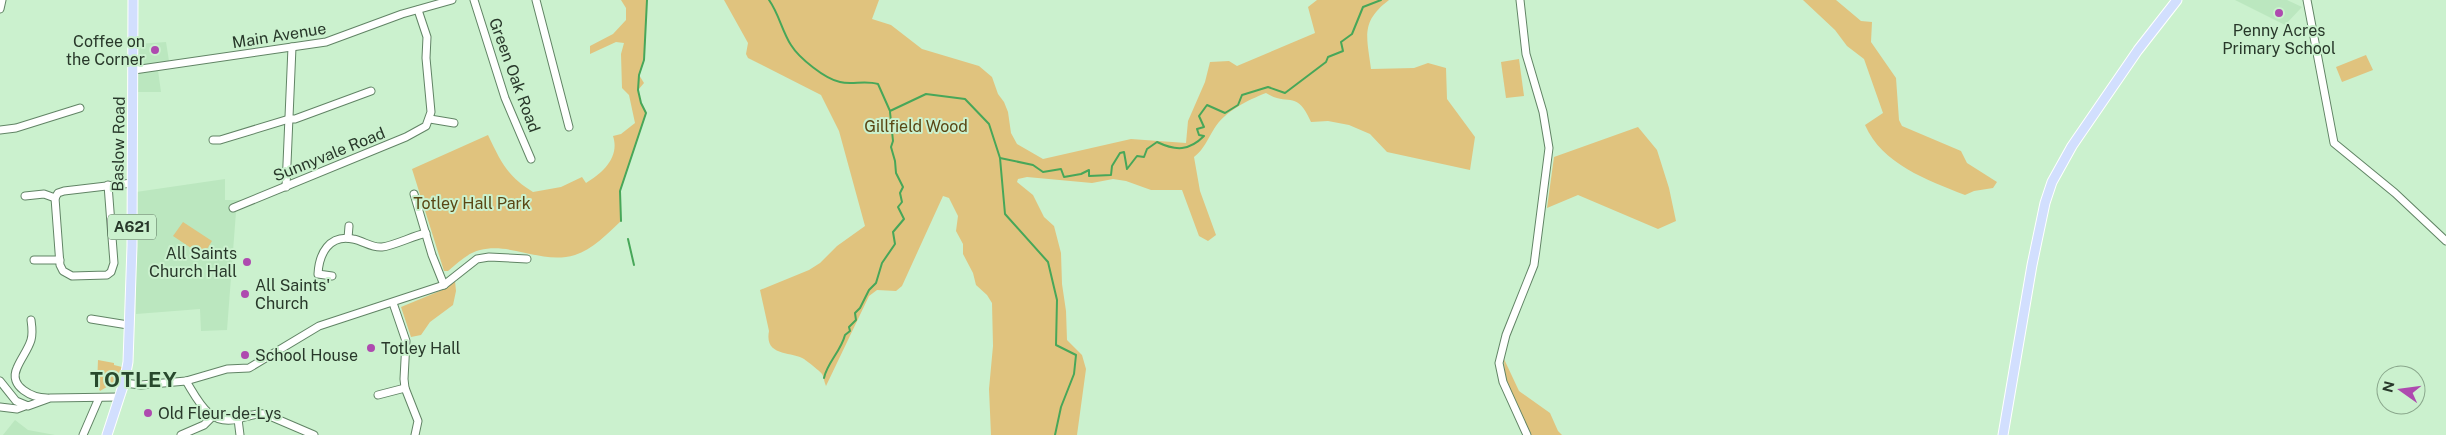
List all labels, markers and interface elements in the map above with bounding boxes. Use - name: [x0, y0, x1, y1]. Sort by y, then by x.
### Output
- marker: Penny Acres Primary School: [2273, 7, 2285, 19]
- street label: Green Oak Road: [485, 15, 544, 135]
- street label: Main Avenue: [231, 19, 328, 52]
- place label: Penny Acres Primary School: [2222, 21, 2336, 58]
- place label: Coffee on the Corner: [66, 32, 145, 69]
- marker: Coffee on the Corner: [149, 44, 161, 56]
- street label: Baslow Road: [108, 96, 129, 192]
- park label: Gillfield Wood: [864, 117, 968, 136]
- street label: Sunnyvale Road: [270, 123, 388, 186]
- park label: Totley Hall Park: [413, 194, 531, 213]
- road number: A621: [108, 214, 156, 240]
- place label: All Saints Church Hall: [149, 244, 237, 281]
- marker: All Saints Church Hall: [241, 256, 253, 268]
- place label: All Saints' Church: [255, 276, 330, 313]
- marker: All Saints' Church: [239, 288, 251, 300]
- place label: Totley Hall: [381, 339, 461, 358]
- marker: Totley Hall: [365, 342, 377, 354]
- place label: School House: [255, 346, 358, 365]
- marker: School House: [239, 349, 251, 361]
- north arrow: [2376, 365, 2426, 415]
- district label: TOTLEY: [90, 367, 178, 392]
- text: N: [2379, 380, 2397, 394]
- place label: Old Fleur-de-Lys: [158, 404, 281, 423]
- marker: Old Fleur-de-Lys: [142, 407, 154, 419]

